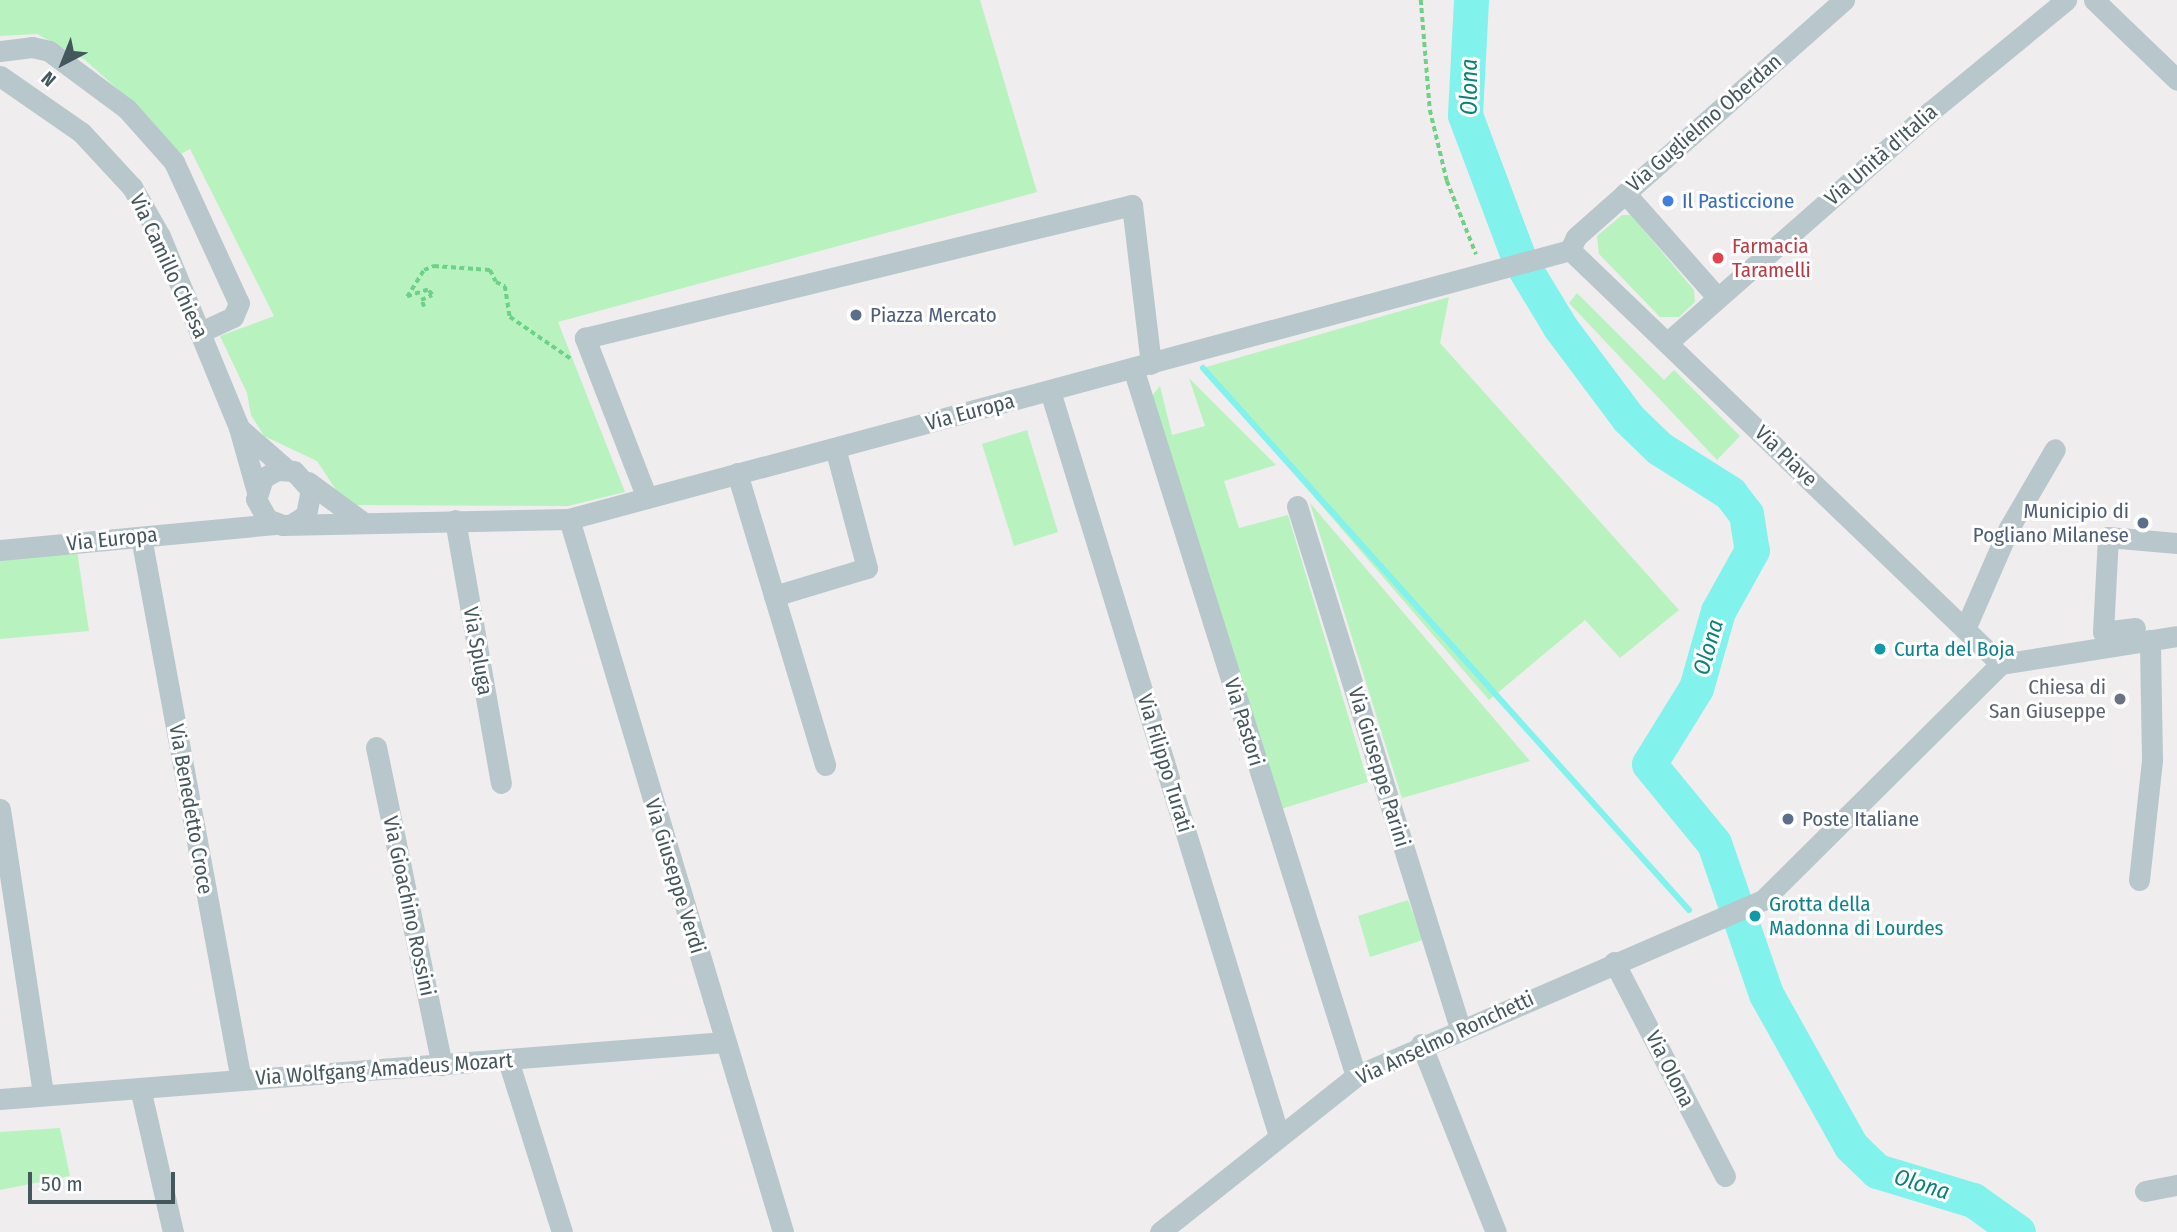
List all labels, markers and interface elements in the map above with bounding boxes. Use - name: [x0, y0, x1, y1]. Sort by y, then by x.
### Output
- north arrow: [28, 28, 98, 98]
- street label: Via Guglielmo Oberdan: [1621, 49, 1787, 197]
- water label: Olona: [1455, 59, 1483, 115]
- text: N: [37, 67, 61, 91]
- street label: Via Unità d'Italia: [1820, 99, 1942, 211]
- place label: Il Pasticcione: [1682, 188, 1794, 214]
- street label: Via Camillo Chiesa: [124, 190, 214, 342]
- marker: Il Pasticcione: [1660, 193, 1676, 209]
- place label: Farmacia Taramelli: [1732, 233, 1811, 283]
- marker: Farmacia Taramelli: [1710, 250, 1726, 266]
- place label: Piazza Mercato: [870, 302, 997, 328]
- marker: Piazza Mercato: [848, 307, 864, 323]
- street label: Via Europa: [923, 388, 1017, 436]
- street label: Via Piave: [1750, 420, 1822, 492]
- place label: Municipio di Pogliano Milanese: [1973, 498, 2129, 548]
- marker: Municipio di Pogliano Milanese: [2135, 515, 2151, 531]
- street label: Via Europa: [66, 522, 158, 556]
- street label: Via Spluga: [458, 605, 498, 697]
- water label: Olona: [1687, 616, 1729, 678]
- place label: Curta del Boja: [1894, 636, 2015, 662]
- marker: Curta del Boja: [1872, 641, 1888, 657]
- place label: Chiesa di San Giuseppe: [1989, 674, 2106, 724]
- street label: Via Pastori: [1219, 675, 1269, 769]
- street label: Via Giuseppe Parini: [1343, 684, 1415, 850]
- street label: Via Filippo Turati: [1132, 691, 1198, 835]
- marker: Chiesa di San Giuseppe: [2112, 691, 2128, 707]
- street label: Via Benedetto Croce: [164, 722, 218, 896]
- street label: Via Giuseppe Verdi: [640, 796, 710, 956]
- place label: Poste Italiane: [1802, 806, 1919, 832]
- marker: Poste Italiane: [1780, 811, 1796, 827]
- street label: Via Gioachino Rossini: [378, 814, 440, 998]
- place label: Grotta della Madonna di Lourdes: [1769, 891, 1944, 941]
- marker: Grotta della Madonna di Lourdes: [1747, 908, 1763, 924]
- street label: Via Anselmo Ronchetti: [1352, 986, 1538, 1090]
- street label: Via Olona: [1640, 1027, 1700, 1111]
- street label: Via Wolfgang Amadeus Mozart: [255, 1047, 513, 1091]
- scale bar: [32, 1158, 178, 1202]
- water label: Olona: [1891, 1163, 1953, 1205]
- text: 50 m: [41, 1171, 83, 1197]

